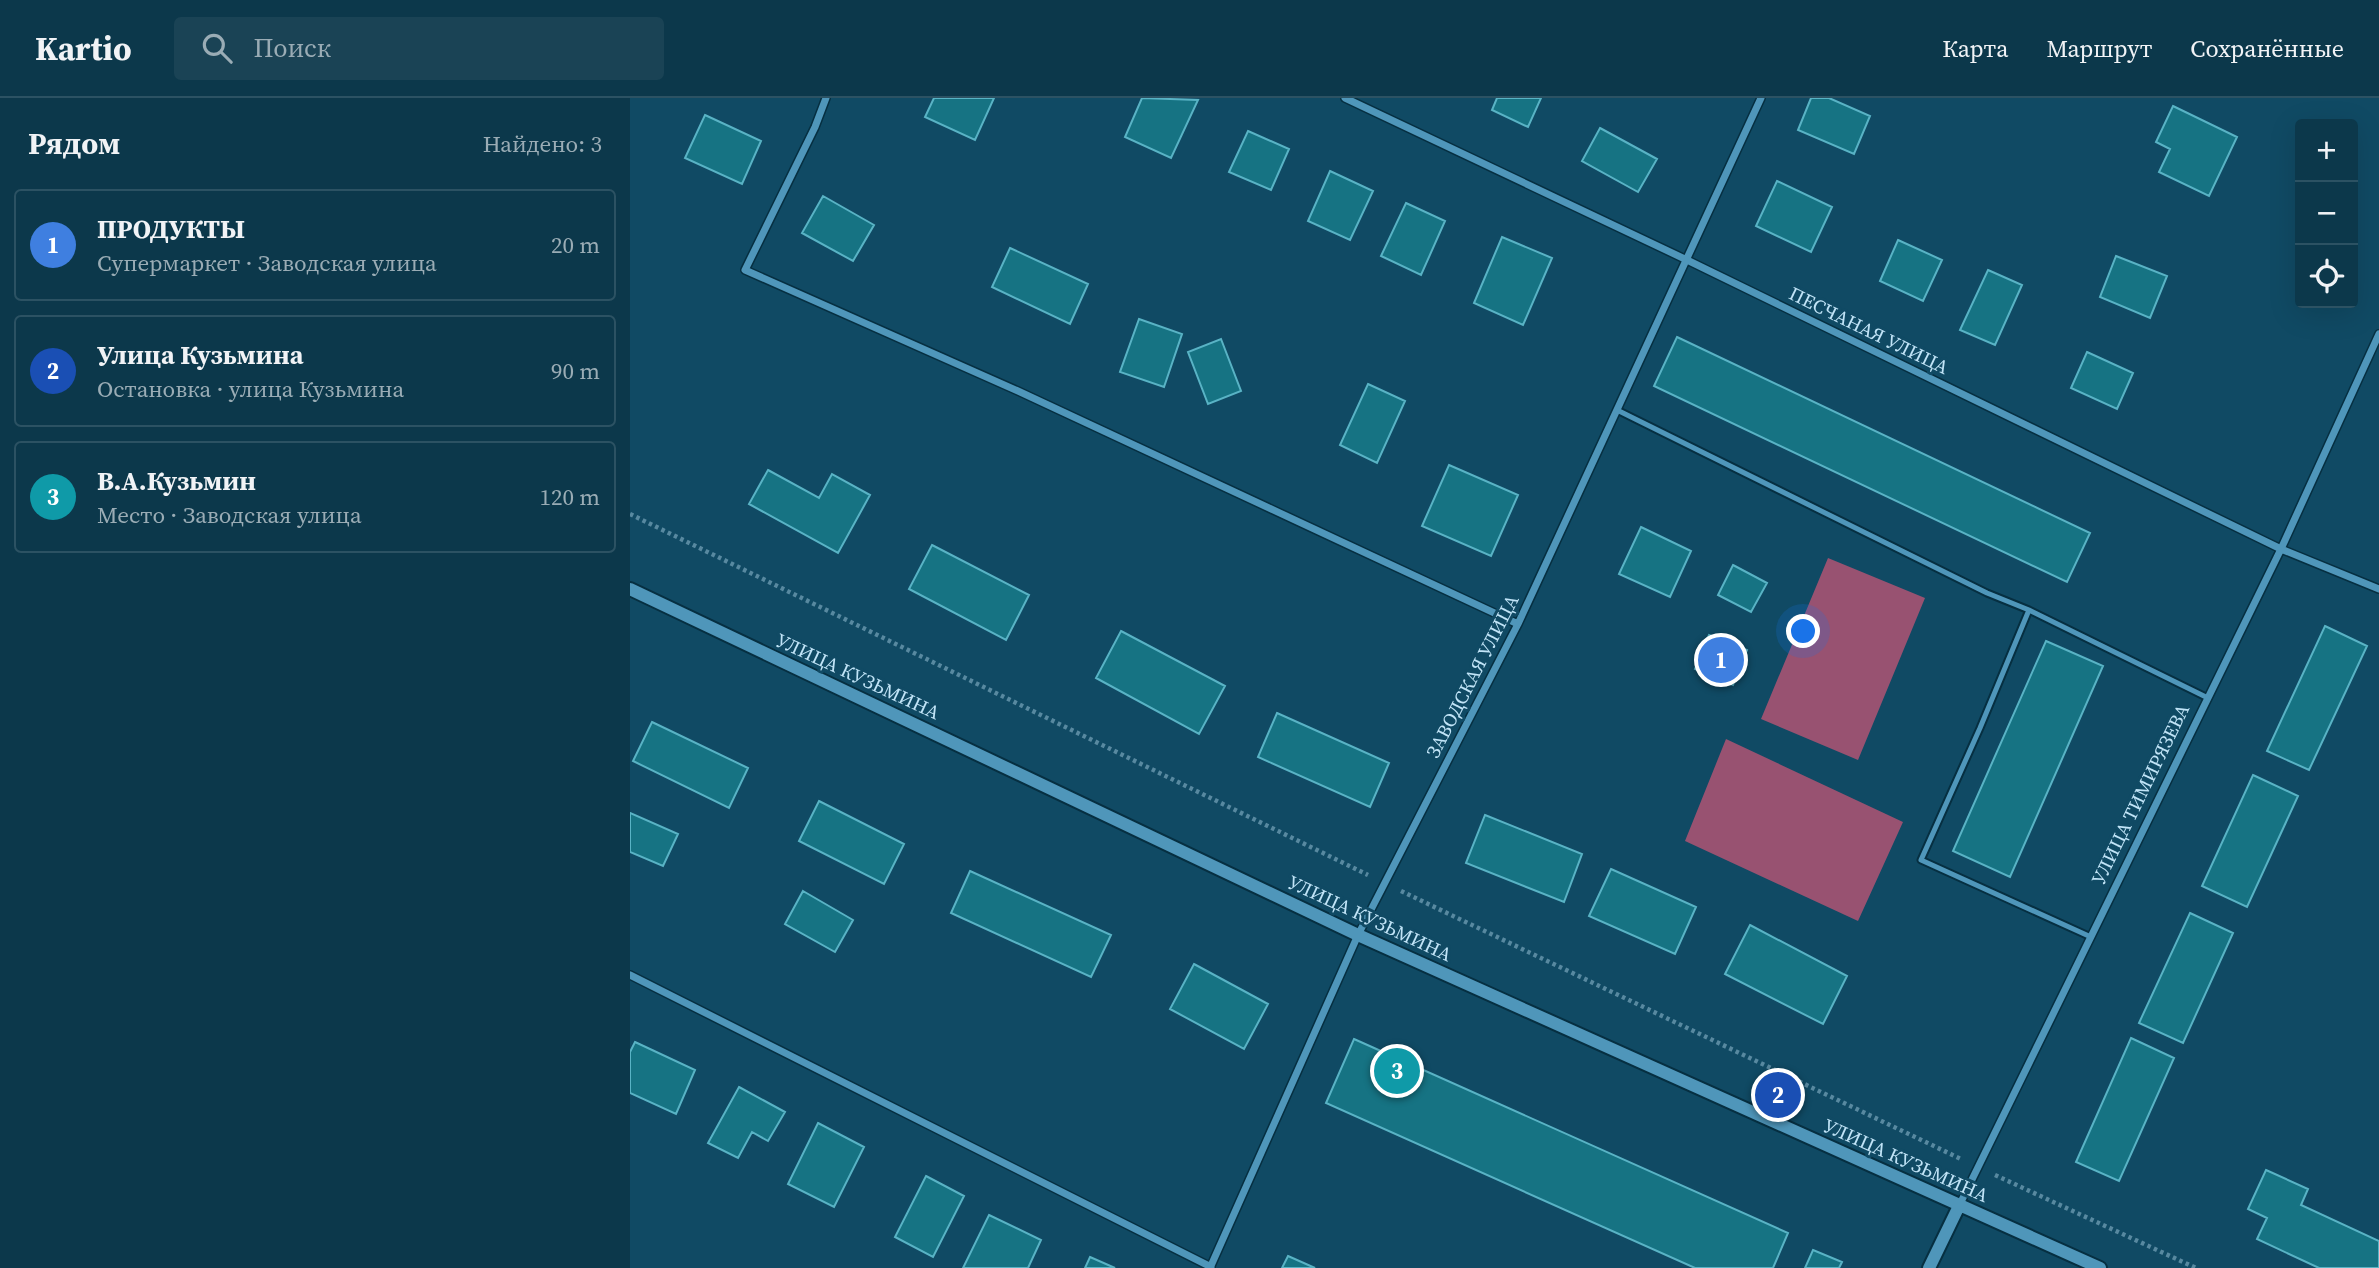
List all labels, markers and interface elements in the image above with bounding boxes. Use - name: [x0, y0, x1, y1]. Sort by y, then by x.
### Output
- search box: [174, 17, 664, 80]
- text: Kartio: [35, 26, 132, 71]
- icon: search: [198, 29, 236, 67]
- text: Поиск: [254, 30, 331, 66]
- text: Карта: [1942, 32, 2008, 65]
- text: Маршрут: [2046, 32, 2152, 65]
- text: Сохранённые: [2190, 32, 2344, 65]
- map controls: [2295, 119, 2358, 308]
- button: +: [2295, 119, 2358, 182]
- text: Рядом: [28, 123, 120, 164]
- text: Найдено: 3: [483, 128, 602, 160]
- button: −: [2295, 182, 2358, 245]
- text: ПРОДУКТЫ: [97, 211, 245, 247]
- text: 1: [47, 229, 59, 261]
- text: 20 m: [551, 229, 600, 261]
- button: locate: [2295, 245, 2358, 308]
- text: Супермаркет · Заводская улица: [97, 247, 437, 279]
- street label: ПЕСЧАНАЯ УЛИЦА: [1785, 280, 1954, 380]
- text: Улица Кузьмина: [97, 337, 303, 373]
- text: 2: [47, 355, 59, 387]
- text: 90 m: [551, 355, 600, 387]
- text: Остановка · улица Кузьмина: [97, 373, 404, 405]
- text: В.А.Кузьмин: [97, 463, 256, 499]
- text: 3: [47, 481, 59, 513]
- text: 120 m: [539, 481, 600, 513]
- text: Место · Заводская улица: [97, 499, 362, 531]
- street label: ЗАВОДСКАЯ УЛИЦА: [1420, 590, 1525, 762]
- your location: [1786, 614, 1820, 648]
- street label: УЛИЦА КУЗЬМИНА: [772, 627, 944, 726]
- pin: 1: [1698, 634, 1744, 686]
- street label: УЛИЦА ТИМИРЯЗЕВА: [2085, 699, 2195, 889]
- street label: УЛИЦА КУЗЬМИНА: [1284, 869, 1456, 968]
- pin: 3: [1374, 1045, 1420, 1097]
- pin: 2: [1755, 1069, 1801, 1121]
- street label: УЛИЦА КУЗЬМИНА: [1819, 1112, 1993, 1208]

